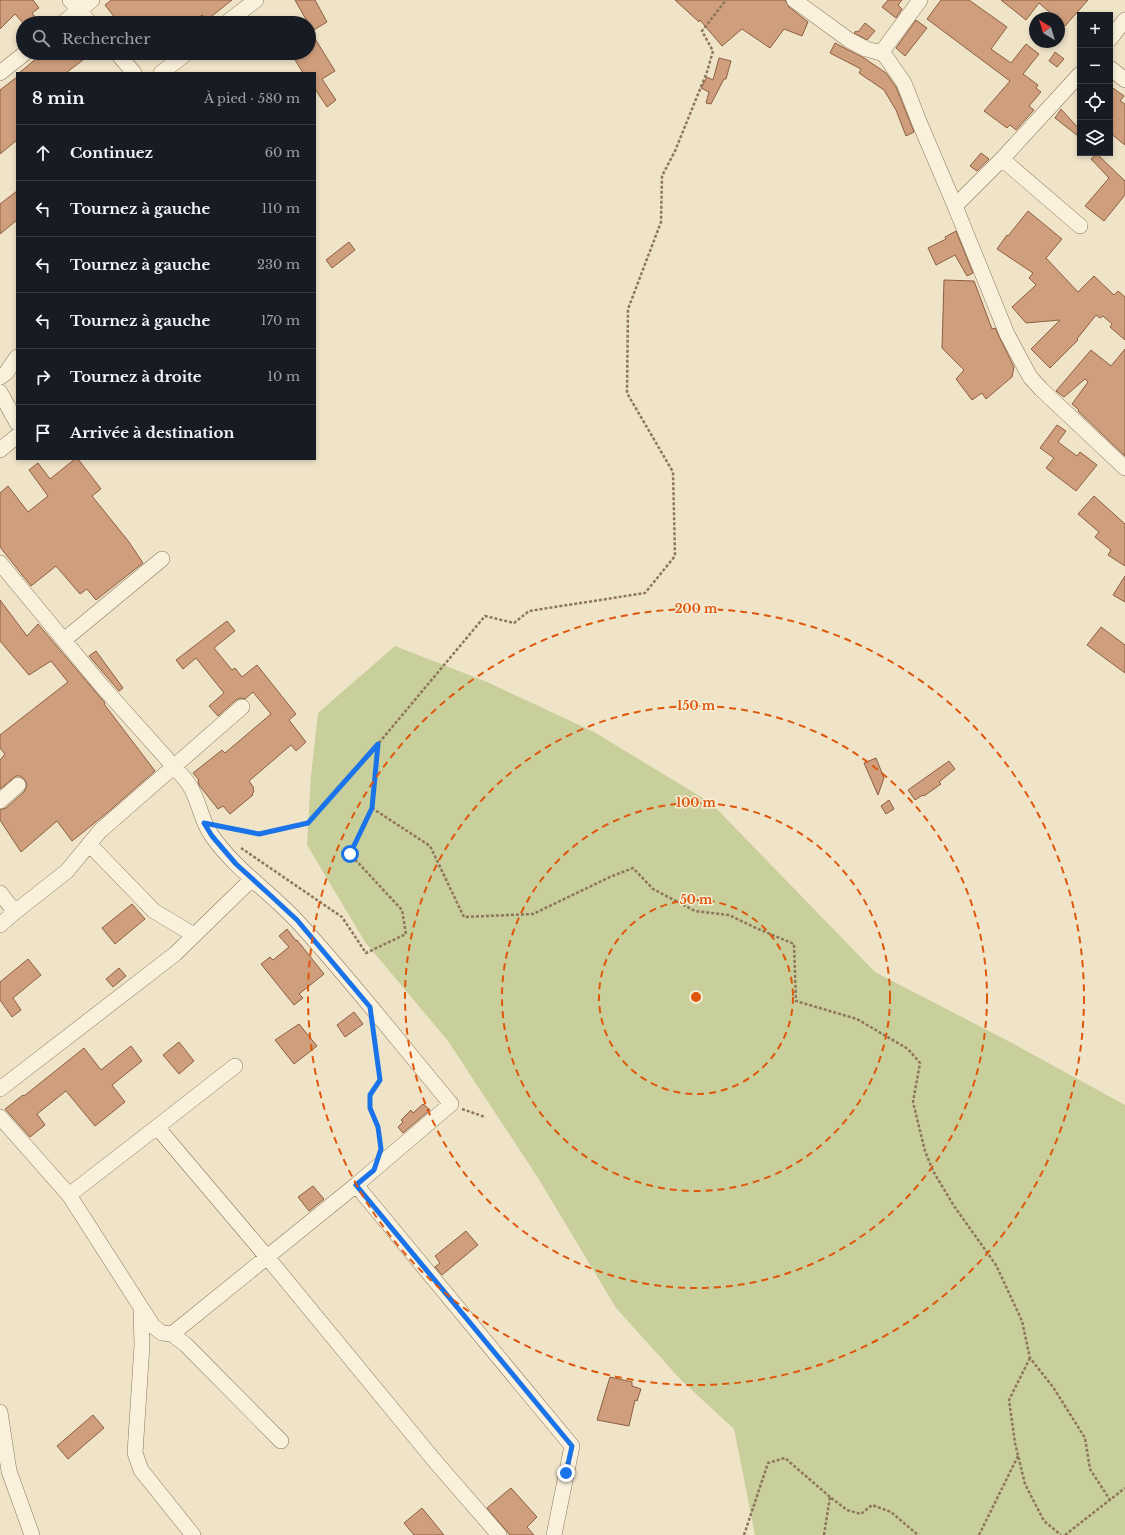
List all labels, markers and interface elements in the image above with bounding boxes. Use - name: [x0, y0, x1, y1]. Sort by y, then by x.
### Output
- north arrow: [1029, 12, 1065, 48]
- map controls: [1077, 12, 1113, 156]
- button: +: [1077, 12, 1113, 48]
- search box: [16, 16, 316, 60]
- icon: search: [30, 27, 52, 49]
- text: Rechercher: [62, 29, 150, 48]
- button: −: [1077, 48, 1113, 84]
- button: locate: [1077, 84, 1113, 120]
- text: 8 min: [32, 88, 85, 109]
- text: À pied · 580 m: [204, 90, 300, 107]
- button: layers: [1077, 120, 1113, 156]
- icon: ahead: [32, 142, 54, 164]
- text: Continuez: [70, 143, 153, 162]
- text: 60 m: [265, 144, 300, 161]
- icon: left: [32, 198, 54, 220]
- text: Tournez à gauche: [70, 199, 210, 218]
- text: 110 m: [261, 200, 300, 217]
- icon: left: [32, 254, 54, 276]
- text: Tournez à gauche: [70, 255, 210, 274]
- text: 230 m: [257, 256, 300, 273]
- icon: left: [32, 310, 54, 332]
- text: Tournez à gauche: [70, 311, 210, 330]
- text: 170 m: [261, 312, 300, 329]
- icon: right: [32, 366, 54, 388]
- text: Tournez à droite: [70, 367, 202, 386]
- text: 10 m: [267, 368, 300, 385]
- icon: arrive: [32, 422, 54, 444]
- text: Arrivée à destination: [70, 423, 234, 442]
- text: 200 m: [675, 601, 718, 616]
- text: 150 m: [677, 698, 716, 713]
- text: 100 m: [676, 795, 717, 810]
- route start: [341, 845, 359, 863]
- text: 50 m: [680, 892, 713, 907]
- centre of rings: [689, 990, 703, 1004]
- route end: [557, 1464, 575, 1482]

